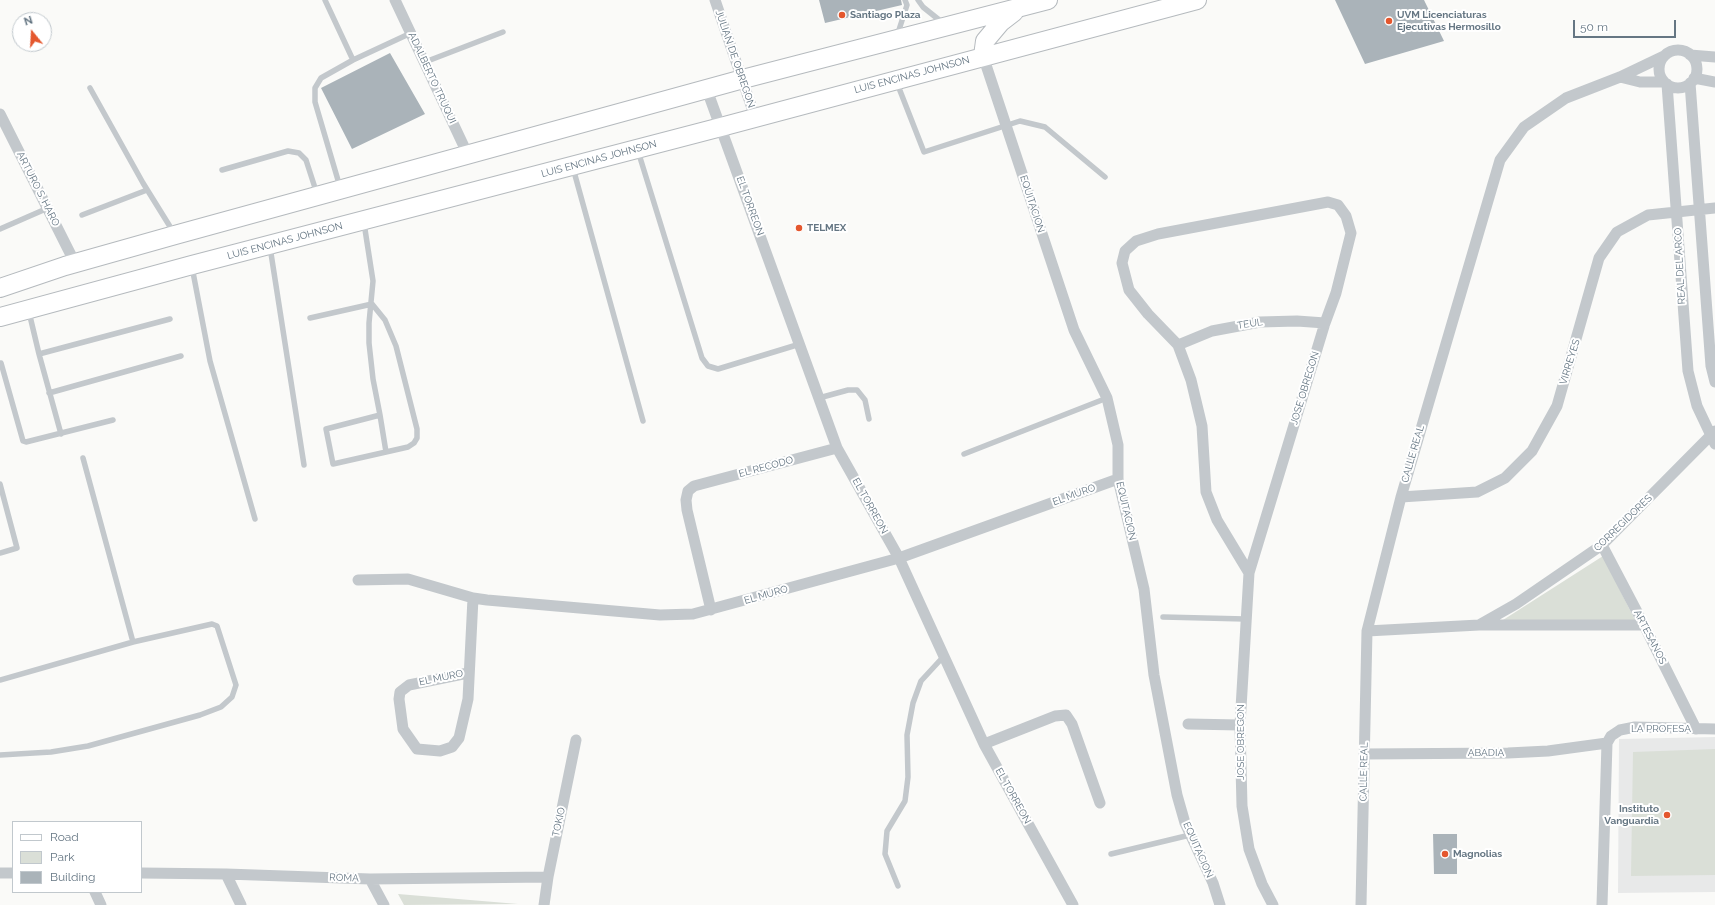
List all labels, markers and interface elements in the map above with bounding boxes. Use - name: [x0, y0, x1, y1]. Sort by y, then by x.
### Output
- street label: JULIAN DE OBREGON: [713, 9, 757, 109]
- place label: Santiago Plaza: [850, 9, 921, 21]
- place label: UVM Licenciaturas Ejecutivas Hermosillo: [1397, 9, 1501, 32]
- marker: Santiago Plaza: [837, 10, 847, 20]
- north arrow: [12, 12, 52, 52]
- scale bar: [1575, 12, 1678, 38]
- text: N: [22, 14, 34, 29]
- marker: UVM Licenciaturas Ejecutivas Hermosillo: [1384, 16, 1394, 26]
- text: 50 m: [1580, 20, 1608, 34]
- street label: ADALBERTO TRUQUI: [406, 31, 458, 125]
- street label: LUIS ENCINAS JOHNSON: [853, 54, 971, 96]
- street label: LUIS ENCINAS JOHNSON: [540, 138, 658, 180]
- street label: ARTURO S. HARO: [14, 150, 62, 228]
- street label: EQUITACION: [1017, 174, 1047, 234]
- street label: EL TORREON: [734, 175, 766, 237]
- street label: LUIS ENCINAS JOHNSON: [226, 220, 344, 262]
- place label: TELMEX: [807, 222, 846, 234]
- marker: TELMEX: [794, 223, 804, 233]
- street label: REAL DEL ARCO: [1672, 227, 1688, 305]
- street label: TEUL: [1236, 316, 1264, 332]
- street label: VIRREYES: [1557, 338, 1583, 386]
- street label: JOSE OBREGON: [1288, 350, 1322, 426]
- street label: CALLE REAL: [1399, 424, 1427, 484]
- street label: EL RECODO: [737, 454, 795, 480]
- street label: EL TORREON: [850, 476, 890, 536]
- street label: EQUITACION: [1113, 480, 1139, 542]
- street label: EL MURO: [1051, 482, 1097, 508]
- street label: CORREGIDORES: [1591, 492, 1655, 554]
- street label: EL MURO: [743, 583, 789, 607]
- street label: ARTESANOS: [1631, 608, 1669, 666]
- street label: EL MURO: [418, 667, 464, 689]
- street label: JOSE OBREGON: [1235, 704, 1247, 780]
- street label: LA PROFESA: [1631, 723, 1691, 735]
- street label: CALLE REAL: [1357, 742, 1371, 802]
- street label: ABADIA: [1468, 747, 1504, 759]
- street label: EL TORREON: [993, 766, 1033, 826]
- place label: Instituto Vanguardia: [1604, 803, 1659, 826]
- street label: TOKIO: [550, 806, 568, 838]
- marker: Instituto Vanguardia: [1662, 810, 1672, 820]
- street label: EQUITACION: [1180, 820, 1216, 880]
- legend: [12, 821, 142, 893]
- text: Road: [50, 830, 79, 844]
- place label: Magnolias: [1453, 848, 1502, 860]
- marker: Magnolias: [1440, 849, 1450, 859]
- text: Park: [50, 850, 75, 864]
- text: Building: [50, 870, 96, 884]
- street label: ROMA: [329, 871, 359, 885]

